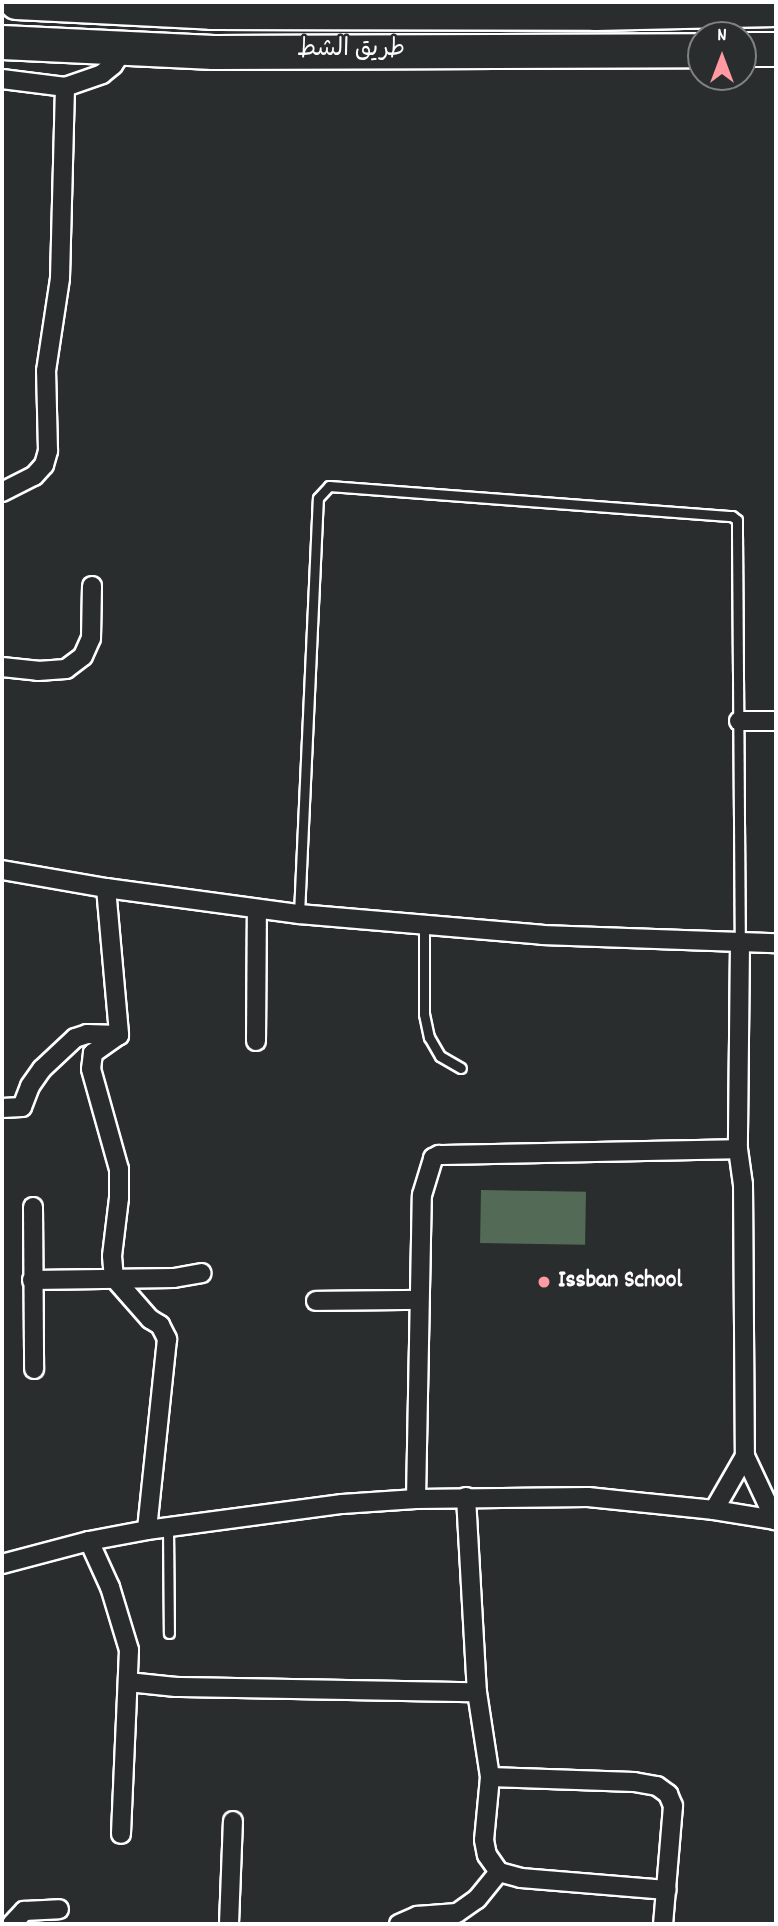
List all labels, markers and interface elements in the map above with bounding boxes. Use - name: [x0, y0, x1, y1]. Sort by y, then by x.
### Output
- north arrow: [687, 21, 757, 91]
- text: N: [717, 23, 727, 50]
- street label: طريق الشط: [297, 37, 405, 65]
- place label: Issban School: [558, 1268, 682, 1296]
- marker: Issban School: [536, 1274, 552, 1290]

